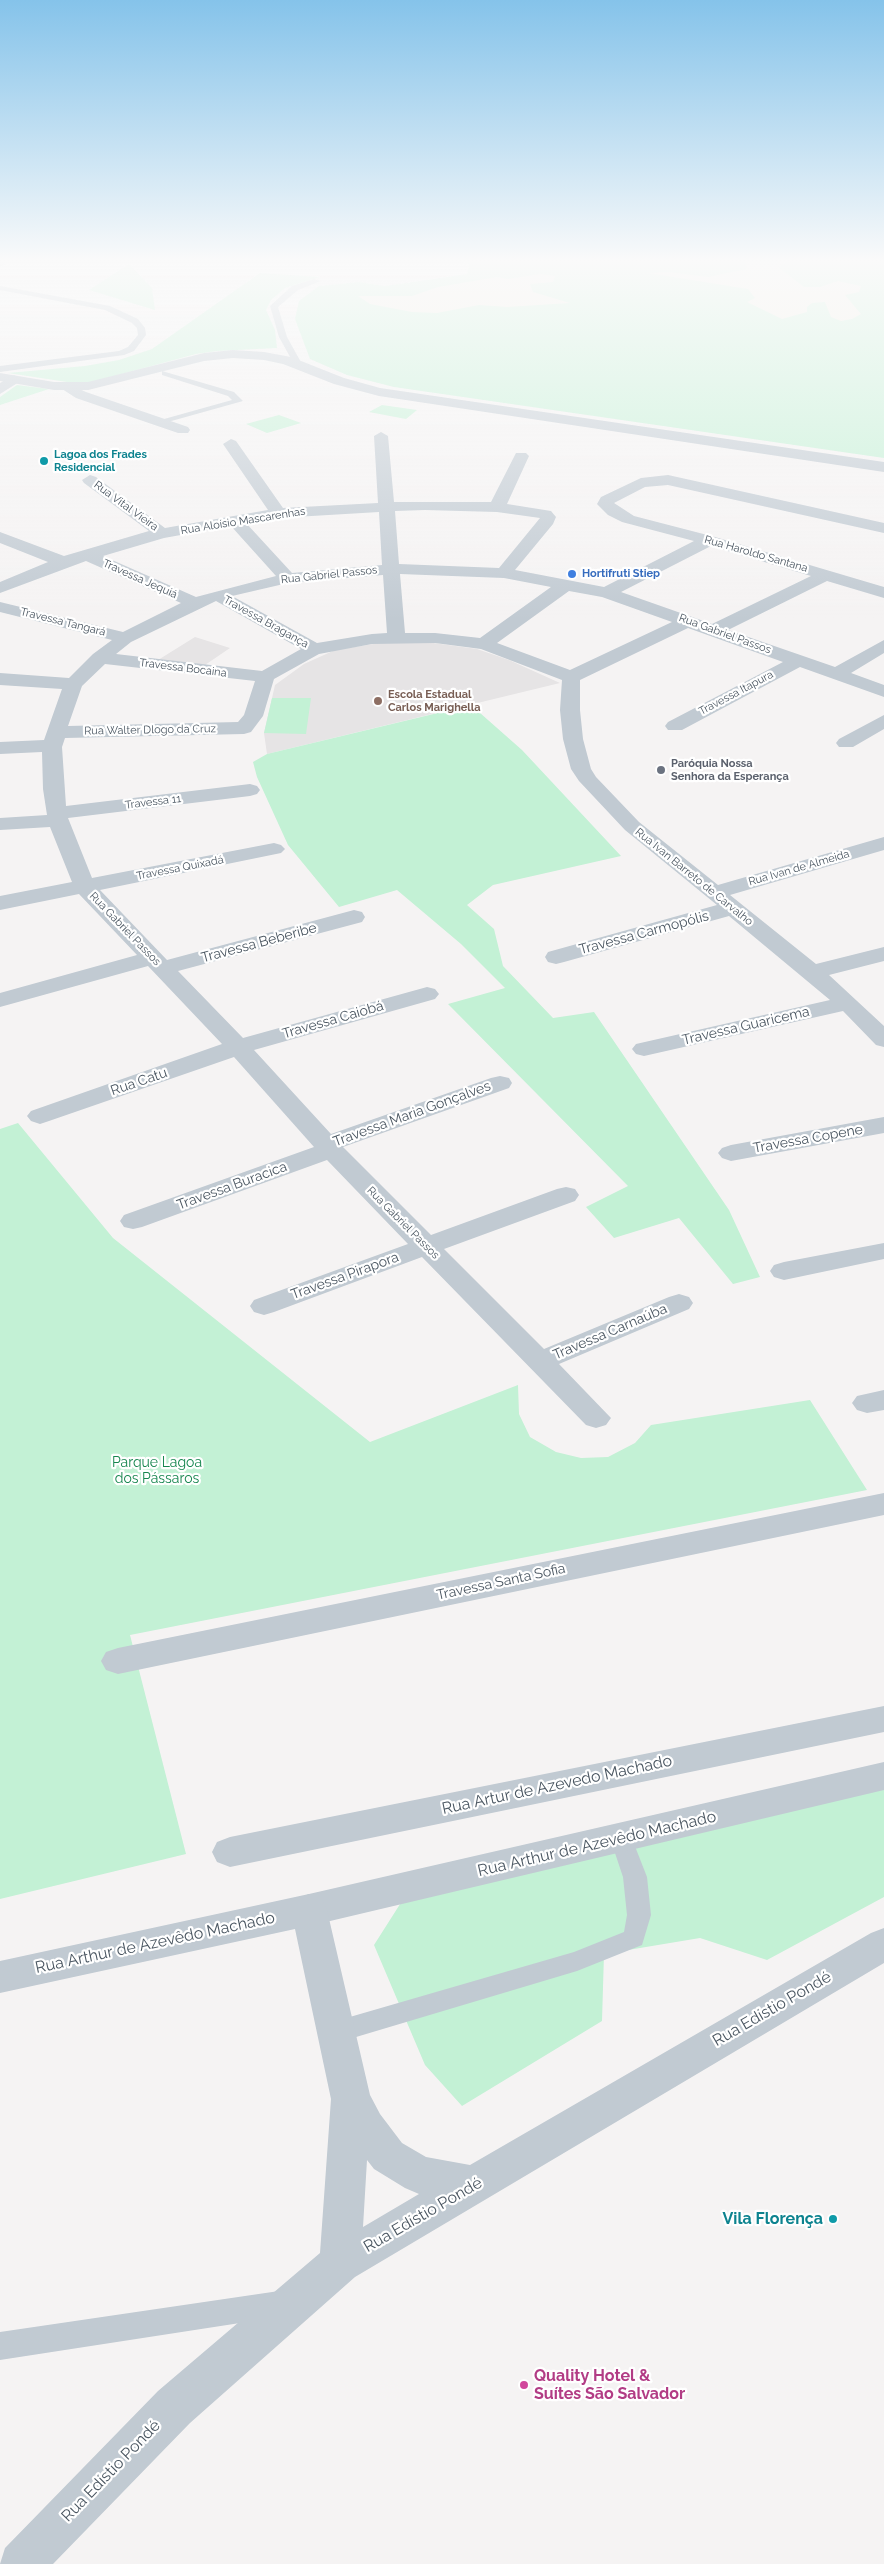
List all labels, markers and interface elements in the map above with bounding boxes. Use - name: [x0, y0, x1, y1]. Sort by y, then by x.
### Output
- place label: Lagoa dos Frades Residencial: [54, 448, 147, 474]
- marker: Lagoa dos Frades Residencial: [38, 455, 50, 467]
- street label: Rua Vital Vieira: [91, 478, 161, 534]
- street label: Rua Aloísio Mascarenhas: [180, 505, 306, 537]
- street label: Rua Haroldo Santana: [703, 533, 809, 575]
- street label: Travessa Jequiá: [101, 557, 179, 601]
- street label: Rua Gabriel Passos: [280, 563, 378, 587]
- place label: Hortifruti Stiep: [582, 567, 660, 581]
- marker: Hortifruti Stiep: [566, 568, 578, 580]
- street label: Travessa Bragança: [221, 593, 311, 651]
- street label: Travessa Tangará: [19, 605, 107, 639]
- street label: Rua Gabriel Passos: [677, 611, 773, 657]
- street label: Travessa Bocaina: [139, 656, 227, 680]
- street label: Travessa Itapura: [697, 668, 775, 718]
- place label: Escola Estadual Carlos Marighella: [388, 688, 481, 714]
- marker: Escola Estadual Carlos Marighella: [372, 695, 384, 707]
- street label: Rua Walter Dlogo da Cruz: [84, 722, 216, 738]
- place label: Paróquia Nossa Senhora da Esperança: [671, 757, 789, 783]
- marker: Paróquia Nossa Senhora da Esperança: [655, 764, 667, 776]
- street label: Travessa 11: [124, 792, 182, 812]
- street label: Rua Ivan Barreto de Carvalho: [633, 825, 755, 929]
- street label: Rua Ivan de Almeida: [747, 847, 851, 889]
- street label: Travessa Quixadá: [135, 853, 225, 883]
- street label: Rua Gabriel Passos: [87, 890, 163, 968]
- street label: Travessa Carmopólis: [577, 908, 711, 958]
- street label: Travessa Beberibe: [199, 919, 319, 967]
- street label: Travessa Caiobá: [280, 998, 386, 1042]
- street label: Travessa Guaricema: [681, 1003, 811, 1049]
- street label: Rua Catu: [108, 1064, 170, 1100]
- street label: Travessa Maria Gonçalves: [331, 1078, 493, 1150]
- street label: Travessa Copene: [752, 1121, 864, 1157]
- street label: Travessa Buracica: [175, 1158, 289, 1214]
- street label: Rua Gabriel Passos: [364, 1184, 442, 1262]
- street label: Travessa Pirapora: [289, 1249, 401, 1303]
- street label: Travessa Carnaúba: [550, 1300, 670, 1364]
- park label: Parque Lagoa dos Pássaros: [112, 1455, 202, 1488]
- street label: Travessa Santa Sofia: [435, 1560, 567, 1604]
- street label: Rua Artur de Azevedo Machado: [440, 1751, 674, 1819]
- street label: Rua Arthur de Azevêdo Machado: [476, 1807, 718, 1881]
- street label: Rua Arthur de Azevêdo Machado: [34, 1908, 276, 1978]
- street label: Rua Edístio Pondé: [709, 1967, 835, 2051]
- street label: Rua Edístio Pondé: [360, 2173, 486, 2257]
- place label: Vila Florença: [723, 2209, 823, 2229]
- marker: Vila Florença: [827, 2213, 839, 2225]
- place label: Quality Hotel & Suítes São Salvador: [534, 2366, 685, 2404]
- marker: Quality Hotel & Suítes São Salvador: [518, 2379, 530, 2391]
- street label: Rua Edístio Pondé: [58, 2416, 164, 2526]

